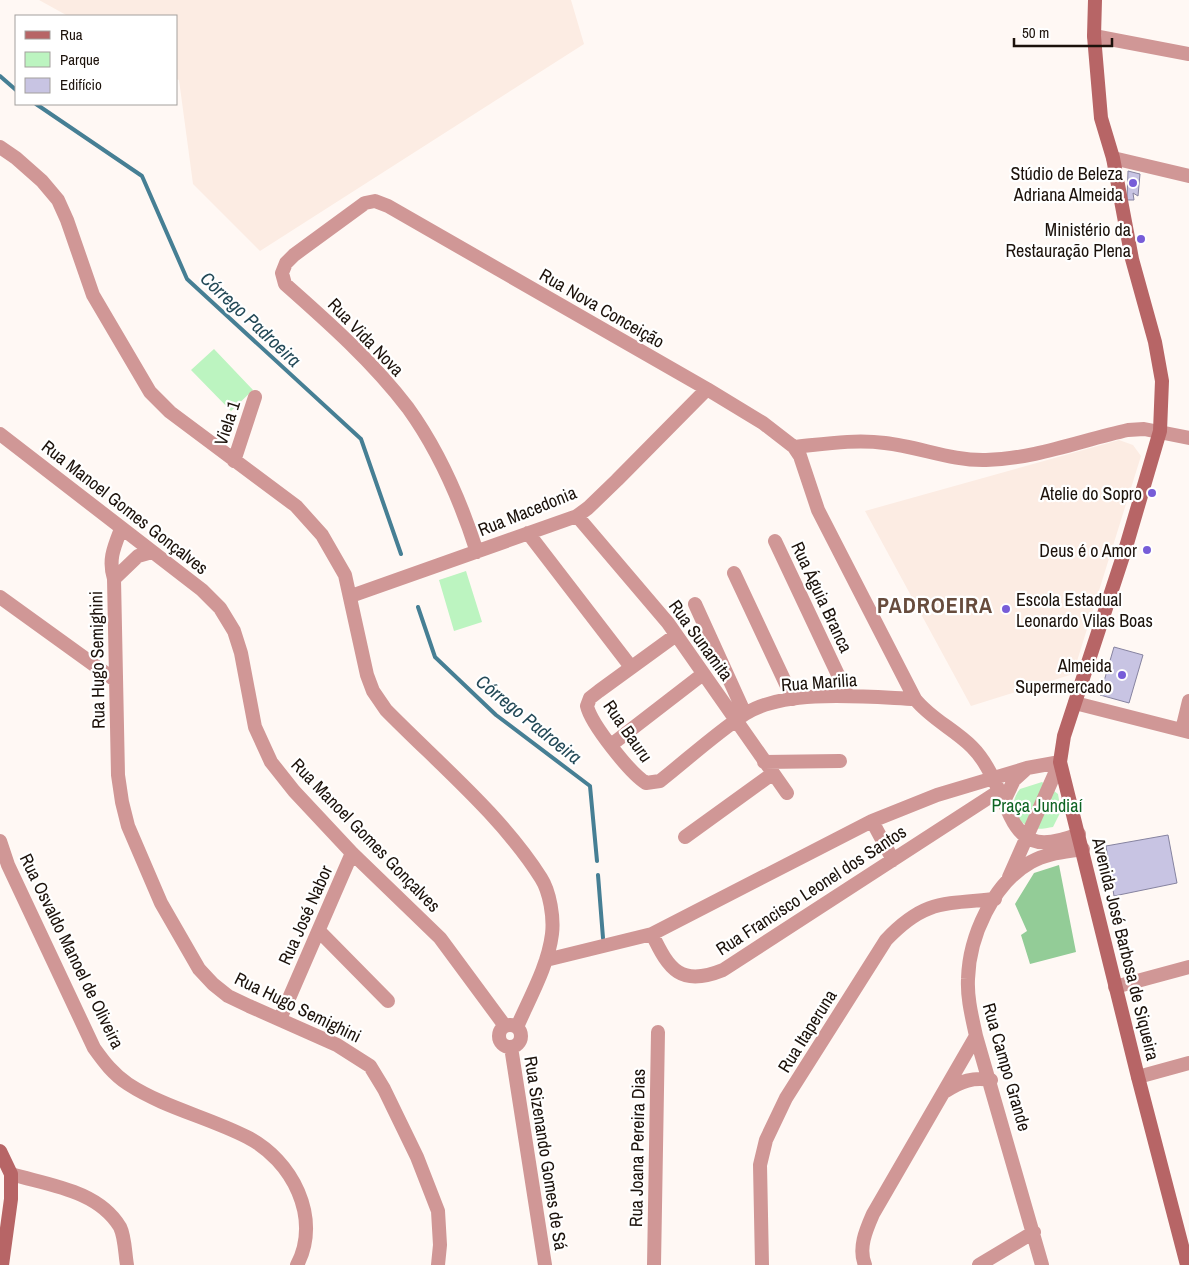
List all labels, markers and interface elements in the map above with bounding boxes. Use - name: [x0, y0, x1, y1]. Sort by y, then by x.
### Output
- legend: [15, 15, 178, 105]
- scale bar: [1014, 15, 1112, 47]
- text: 50 m: [1022, 22, 1049, 43]
- text: Rua: [60, 24, 83, 45]
- text: Parque: [60, 49, 100, 70]
- text: Edifício: [60, 74, 102, 95]
- place label: Stúdio de Beleza Adriana Almeida: [1011, 161, 1123, 207]
- marker: Stúdio de Beleza Adriana Almeida: [1127, 177, 1139, 189]
- place label: Ministério da Restauração Plena: [1005, 217, 1131, 263]
- marker: Ministério da Restauração Plena: [1135, 233, 1147, 245]
- street label: Rua Nova Conceição: [535, 262, 669, 354]
- water label: Córrego Padroeira: [195, 265, 307, 373]
- street label: Rua Vida Nova: [322, 292, 410, 382]
- street label: Viela 1: [208, 397, 246, 449]
- street label: Rua Manoel Gomes Gonçalves: [36, 434, 214, 580]
- street label: Rua Macedonia: [474, 480, 580, 542]
- place label: Atelie do Sopro: [1039, 481, 1142, 506]
- marker: Atelie do Sopro: [1146, 487, 1158, 499]
- street label: Rua Águia Branca: [785, 537, 859, 657]
- place label: Deus é o Amor: [1039, 538, 1137, 563]
- marker: Deus é o Amor: [1141, 544, 1153, 556]
- place label: Escola Estadual Leonardo Vilas Boas: [1016, 587, 1153, 633]
- district label: PADROEIRA: [877, 590, 993, 620]
- street label: Rua Hugo Semighini: [83, 591, 111, 729]
- street label: Rua Sunamita: [663, 594, 739, 686]
- marker: Escola Estadual Leonardo Vilas Boas: [1000, 603, 1012, 615]
- place label: Almeida Supermercado: [1015, 653, 1112, 699]
- street label: Rua Marilia: [780, 667, 858, 697]
- water label: Córrego Padroeira: [471, 668, 588, 770]
- marker: Almeida Supermercado: [1116, 669, 1128, 681]
- street label: Rua Bauru: [598, 695, 658, 767]
- street label: Rua Manoel Gomes Gonçalves: [286, 753, 446, 917]
- park label: Praça Jundiaí: [991, 793, 1083, 818]
- street label: Rua Francisco Leonel dos Santos: [711, 819, 911, 961]
- street label: Avenida José Barbosa de Siqueira: [1086, 834, 1166, 1063]
- street label: Rua Osvaldo Manoel de Oliveira: [14, 849, 130, 1053]
- street label: Rua José Nabor: [272, 861, 338, 969]
- street label: Rua Hugo Semighini: [231, 966, 365, 1048]
- street label: Rua Itaperuna: [772, 985, 842, 1077]
- street label: Rua Campo Grande: [977, 1000, 1037, 1134]
- street label: Rua Sizenando Gomes de Sá: [518, 1054, 574, 1252]
- street label: Rua Joana Pereira Dias: [623, 1069, 651, 1227]

